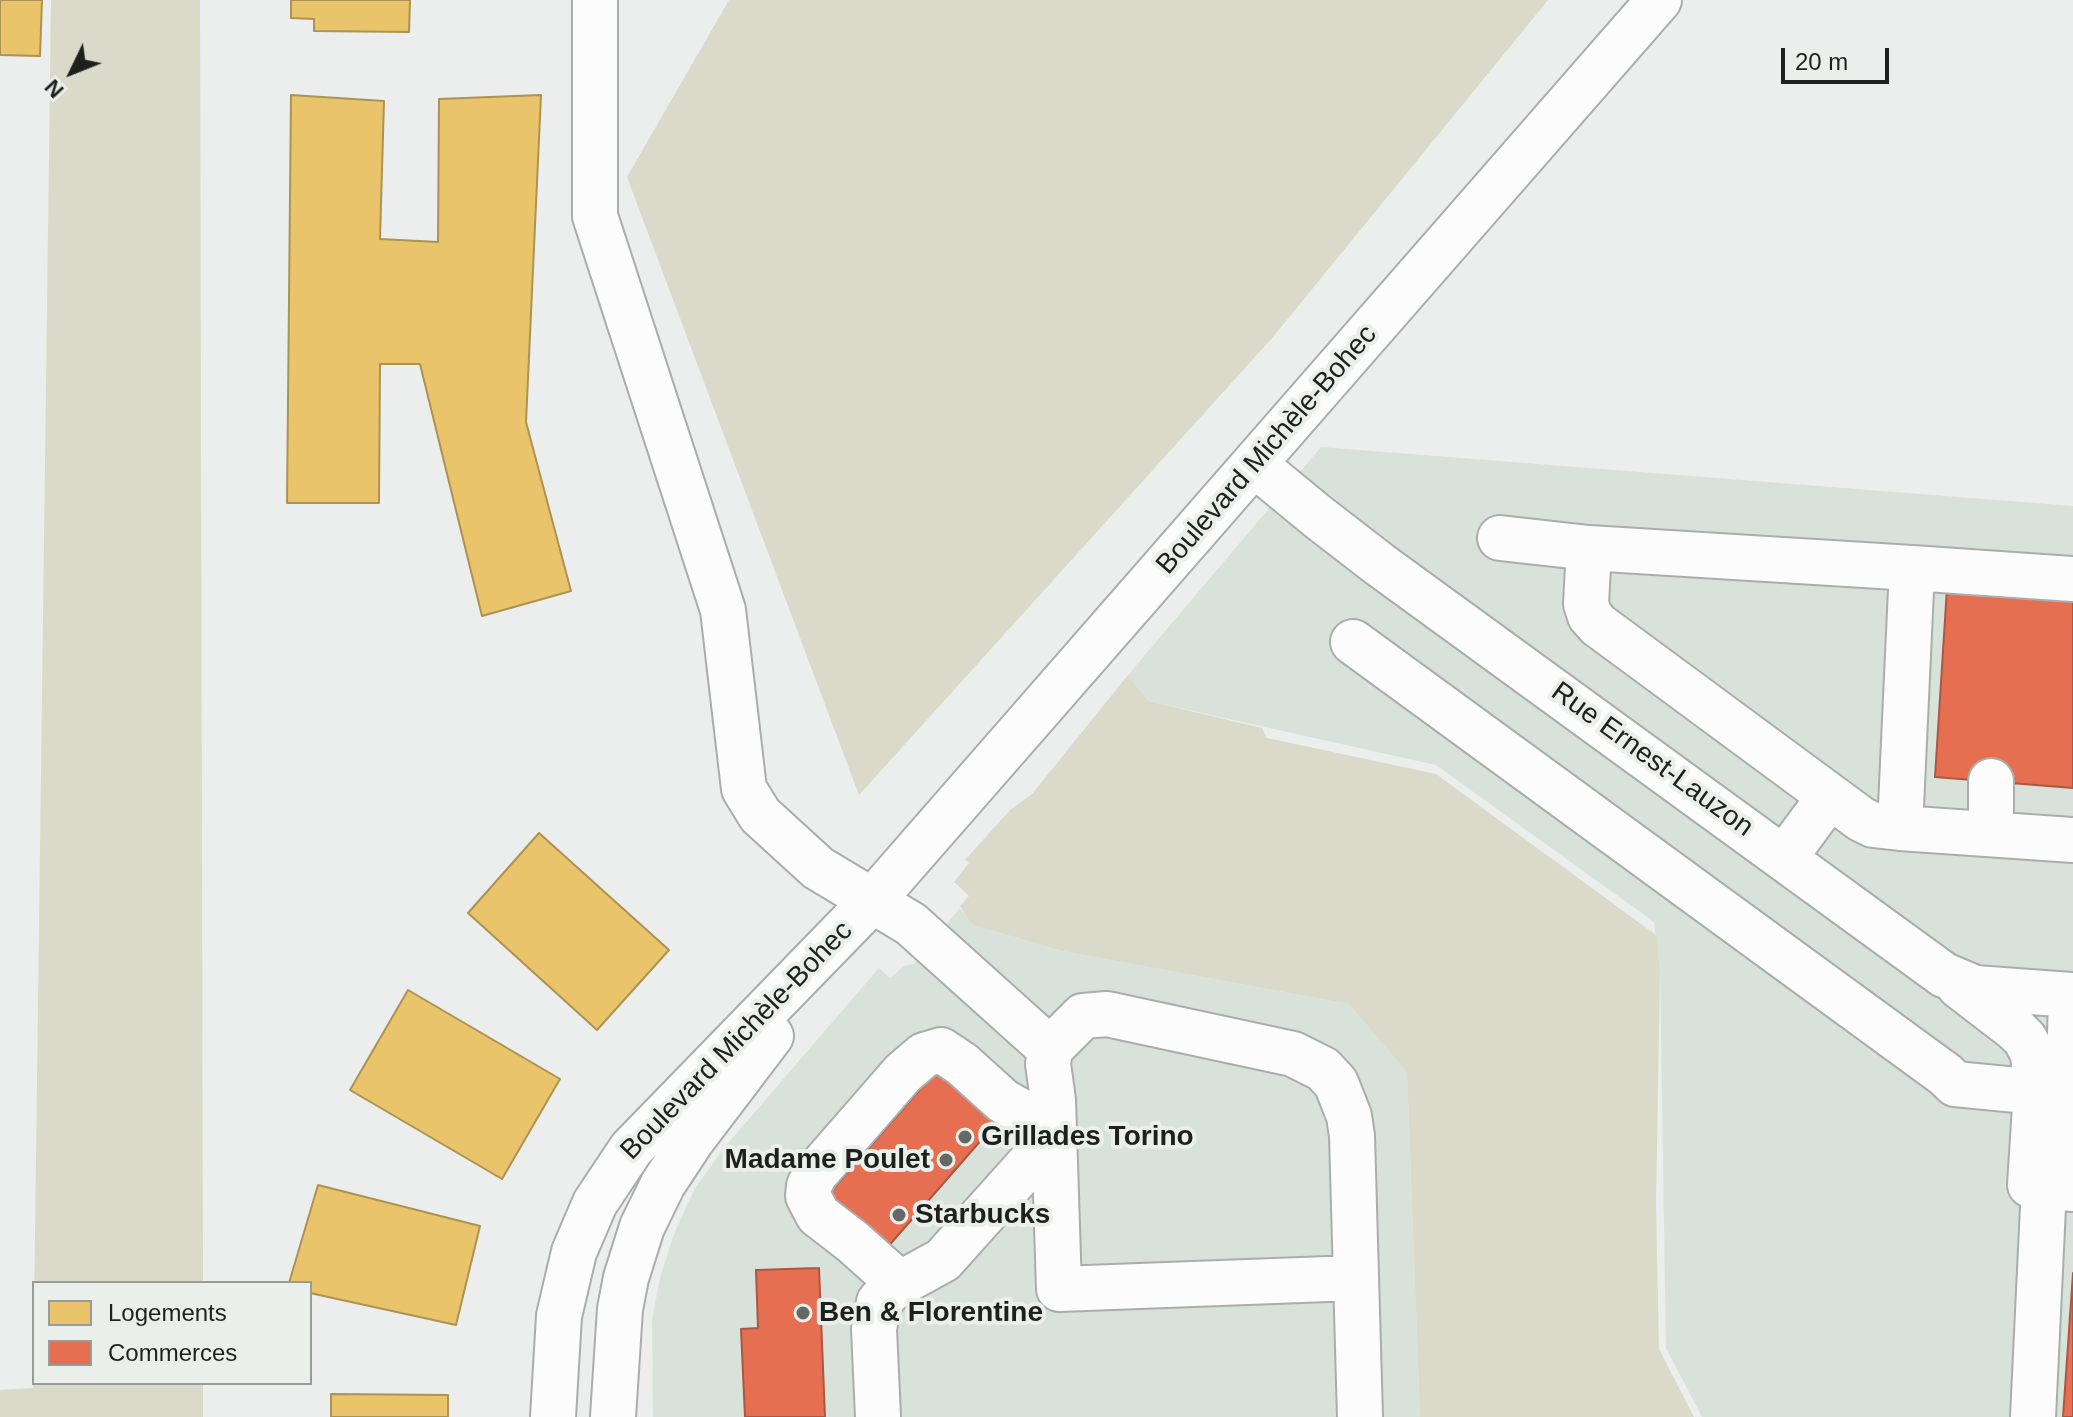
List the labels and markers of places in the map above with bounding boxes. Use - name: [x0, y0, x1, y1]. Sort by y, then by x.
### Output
- place label: Grillades Torino: [981, 1120, 1194, 1154]
- marker: Grillades Torino: [956, 1128, 974, 1146]
- place label: Madame Poulet: [725, 1143, 930, 1177]
- marker: Madame Poulet: [937, 1151, 955, 1169]
- place label: Starbucks: [915, 1198, 1050, 1232]
- marker: Starbucks: [890, 1206, 908, 1224]
- place label: Ben & Florentine: [819, 1296, 1043, 1330]
- marker: Ben & Florentine: [794, 1304, 812, 1322]

